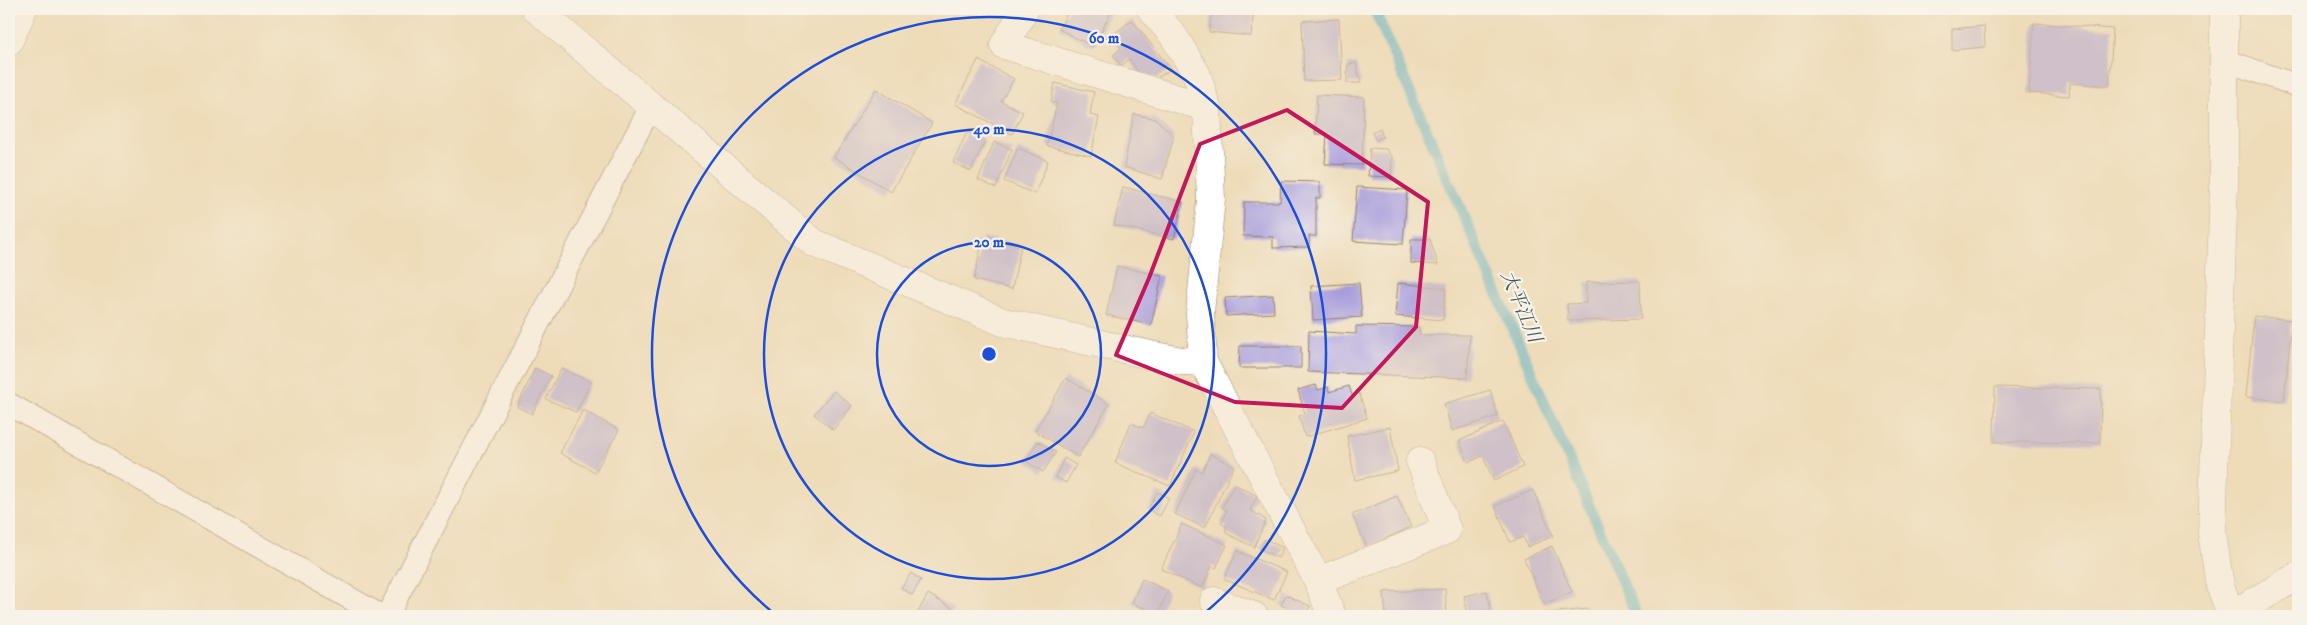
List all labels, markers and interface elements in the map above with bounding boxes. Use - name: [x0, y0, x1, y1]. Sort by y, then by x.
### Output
- text: 60 m: [1089, 29, 1120, 48]
- text: 40 m: [972, 120, 1005, 139]
- text: 20 m: [974, 233, 1005, 252]
- water label: 大平江川: [1495, 267, 1547, 348]
- centre of rings: [980, 345, 998, 363]

